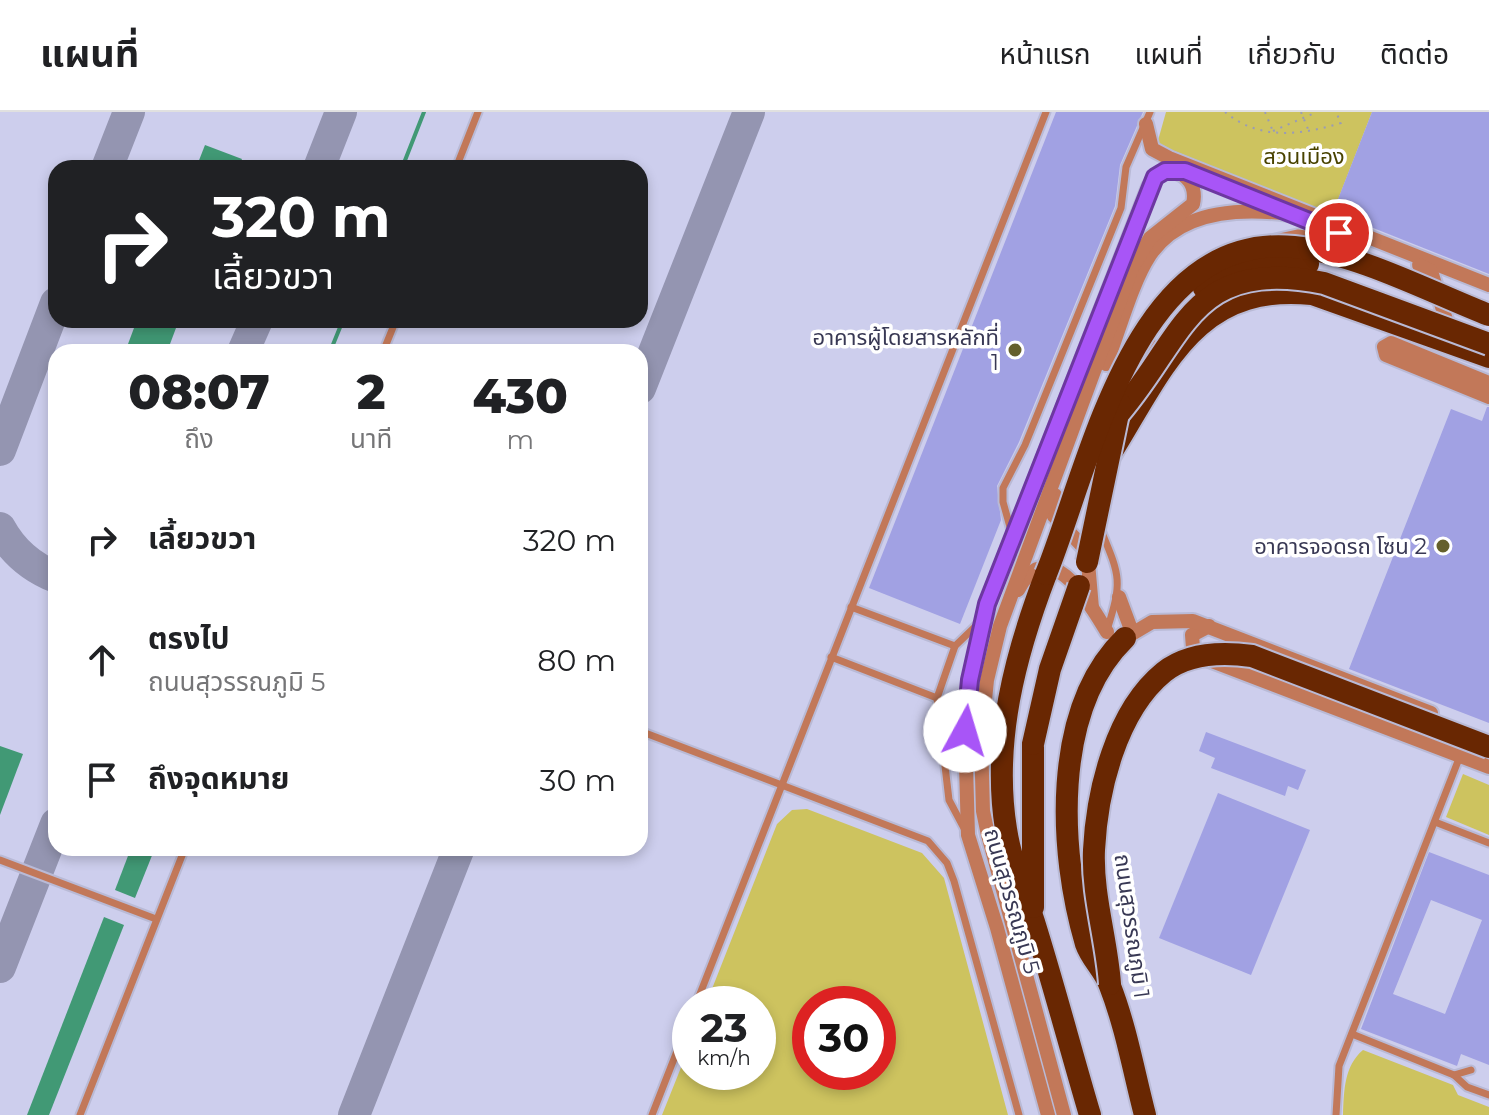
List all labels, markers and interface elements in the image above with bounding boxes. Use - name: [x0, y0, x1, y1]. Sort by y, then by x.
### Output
- text: แผนที่: [40, 30, 139, 77]
- text: หน้าแรก: [1000, 37, 1091, 71]
- text: แผนที่: [1135, 37, 1203, 71]
- text: เกี่ยวกับ: [1247, 37, 1336, 71]
- text: ติดต่อ: [1380, 37, 1449, 71]
- park label: สวนเมือง: [1263, 143, 1345, 170]
- text: 320 m: [212, 183, 391, 251]
- icon: right: [80, 192, 184, 296]
- pin: [1305, 199, 1373, 267]
- icon: arrive: [1317, 211, 1361, 255]
- text: เลี้ยวขวา: [212, 254, 334, 298]
- place label: อาคารผู้โดยสารหลักที่ 1: [813, 322, 999, 376]
- marker: อาคารผู้โดยสารหลักที่ 1: [1006, 341, 1024, 359]
- text: 08:07: [128, 363, 270, 421]
- text: 2: [357, 363, 386, 421]
- text: 430: [473, 367, 568, 425]
- text: ถึง: [184, 423, 214, 455]
- text: นาที: [350, 423, 392, 455]
- text: m: [506, 424, 534, 456]
- icon: right: [80, 518, 124, 562]
- text: เลี้ยวขวา: [148, 520, 256, 557]
- text: 320 m: [523, 522, 616, 559]
- place label: อาคารจอดรถ โซน 2: [1254, 533, 1427, 560]
- marker: อาคารจอดรถ โซน 2: [1434, 537, 1452, 555]
- text: ตรงไป: [148, 620, 230, 657]
- icon: ahead: [80, 638, 124, 682]
- text: 80 m: [537, 642, 616, 679]
- text: ถนนสุวรรณภูมิ 5: [148, 666, 325, 698]
- position arrow: [923, 689, 1007, 773]
- icon: arrive: [80, 758, 124, 802]
- text: ถึงจุดหมาย: [148, 760, 289, 797]
- text: 30 m: [540, 762, 616, 799]
- street label: ถนนสุวรรณภูมิ 5: [978, 825, 1046, 977]
- street label: ถนนสุวรรณภูมิ 1: [1109, 852, 1155, 1000]
- speed limit sign: 30: [792, 986, 896, 1090]
- text: 23: [700, 1003, 748, 1052]
- text: km/h: [697, 1046, 751, 1070]

